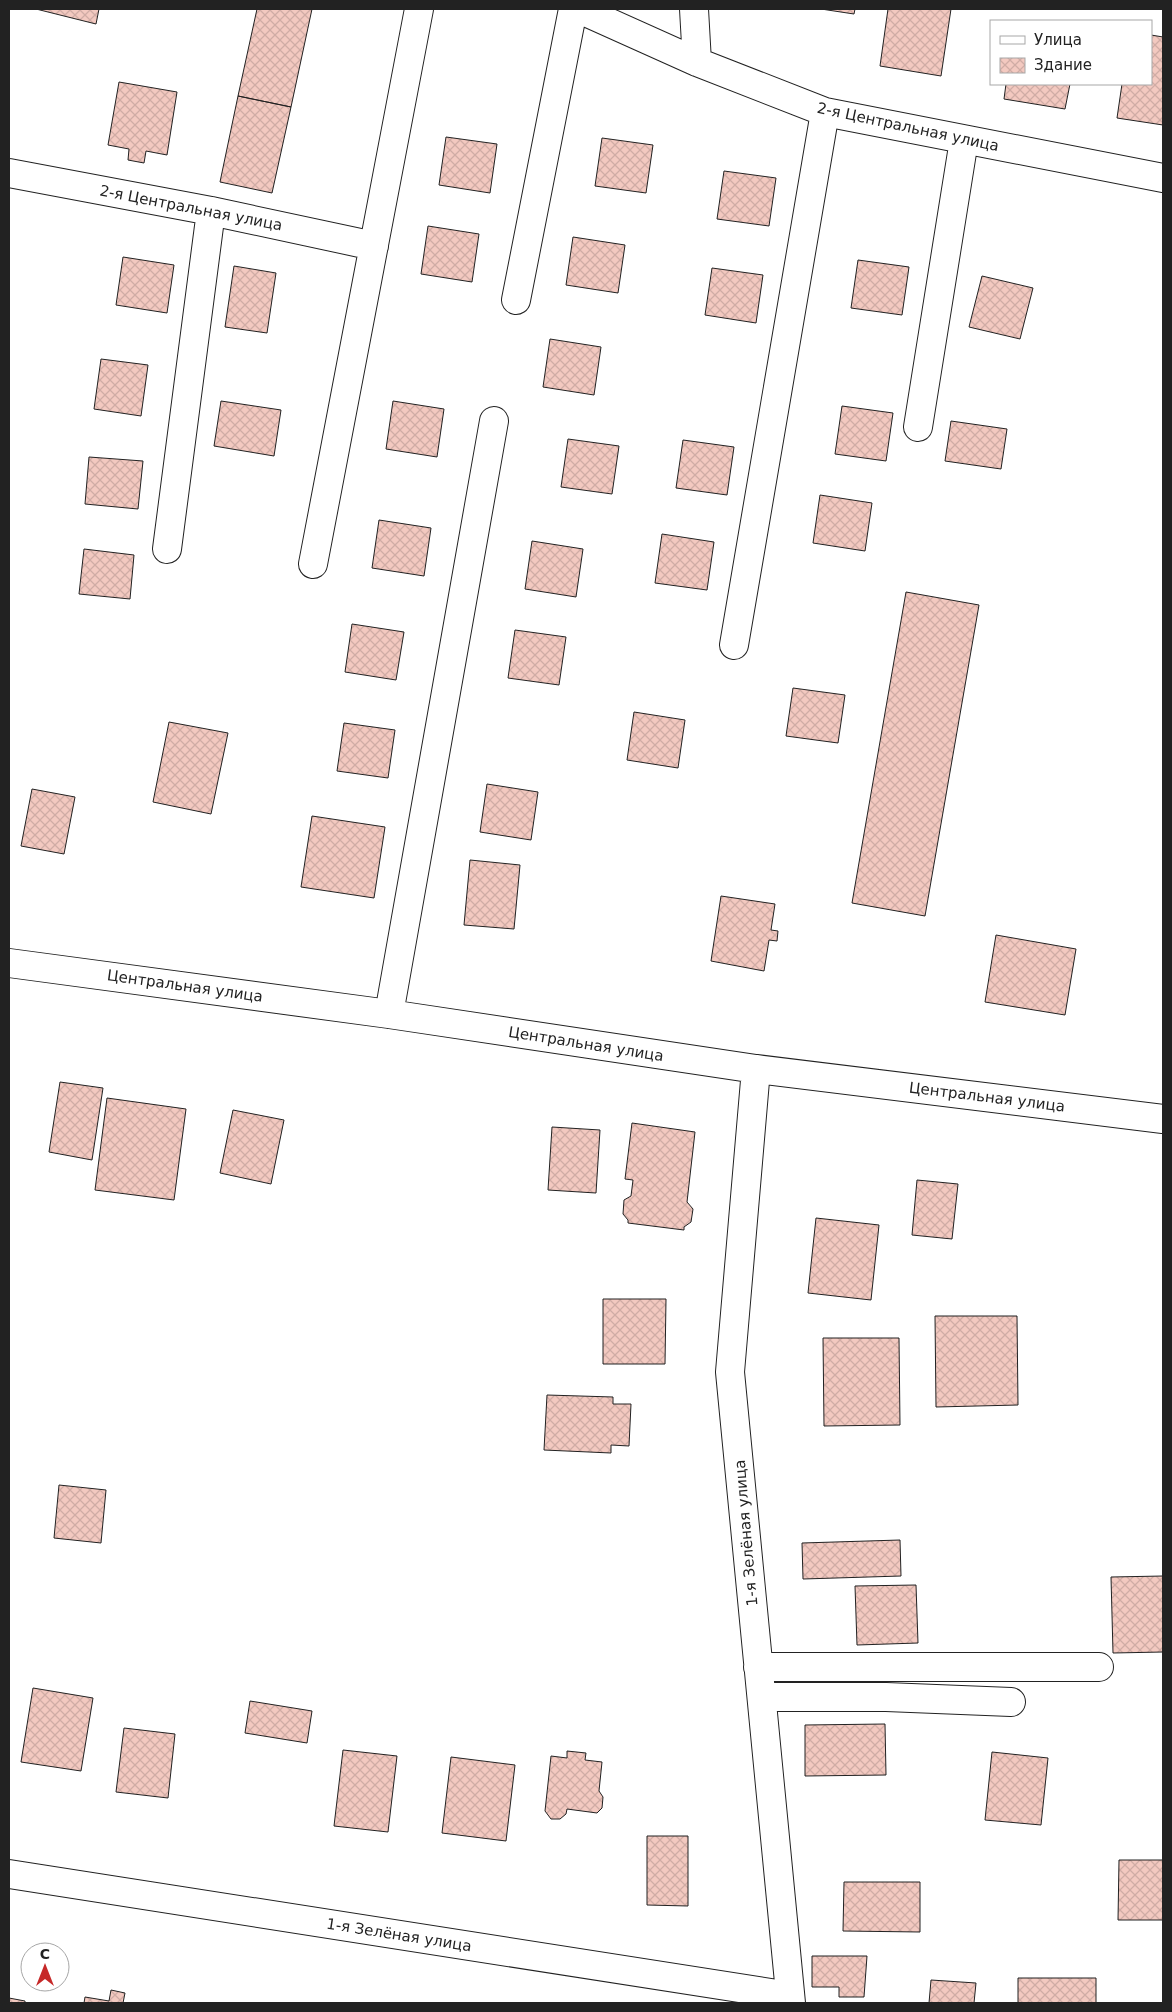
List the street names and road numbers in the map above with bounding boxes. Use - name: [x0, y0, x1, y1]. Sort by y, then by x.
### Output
- street label: 2-я Центральная улица: [815, 99, 1001, 155]
- street label: 2-я Центральная улица: [98, 181, 284, 235]
- street label: Центральная улица: [106, 966, 264, 1006]
- street label: Центральная улица: [507, 1023, 665, 1065]
- street label: Центральная улица: [908, 1079, 1066, 1115]
- street label: 1-я Зелёная улица: [731, 1459, 761, 1607]
- street label: 1-я Зелёная улица: [325, 1915, 473, 1955]

